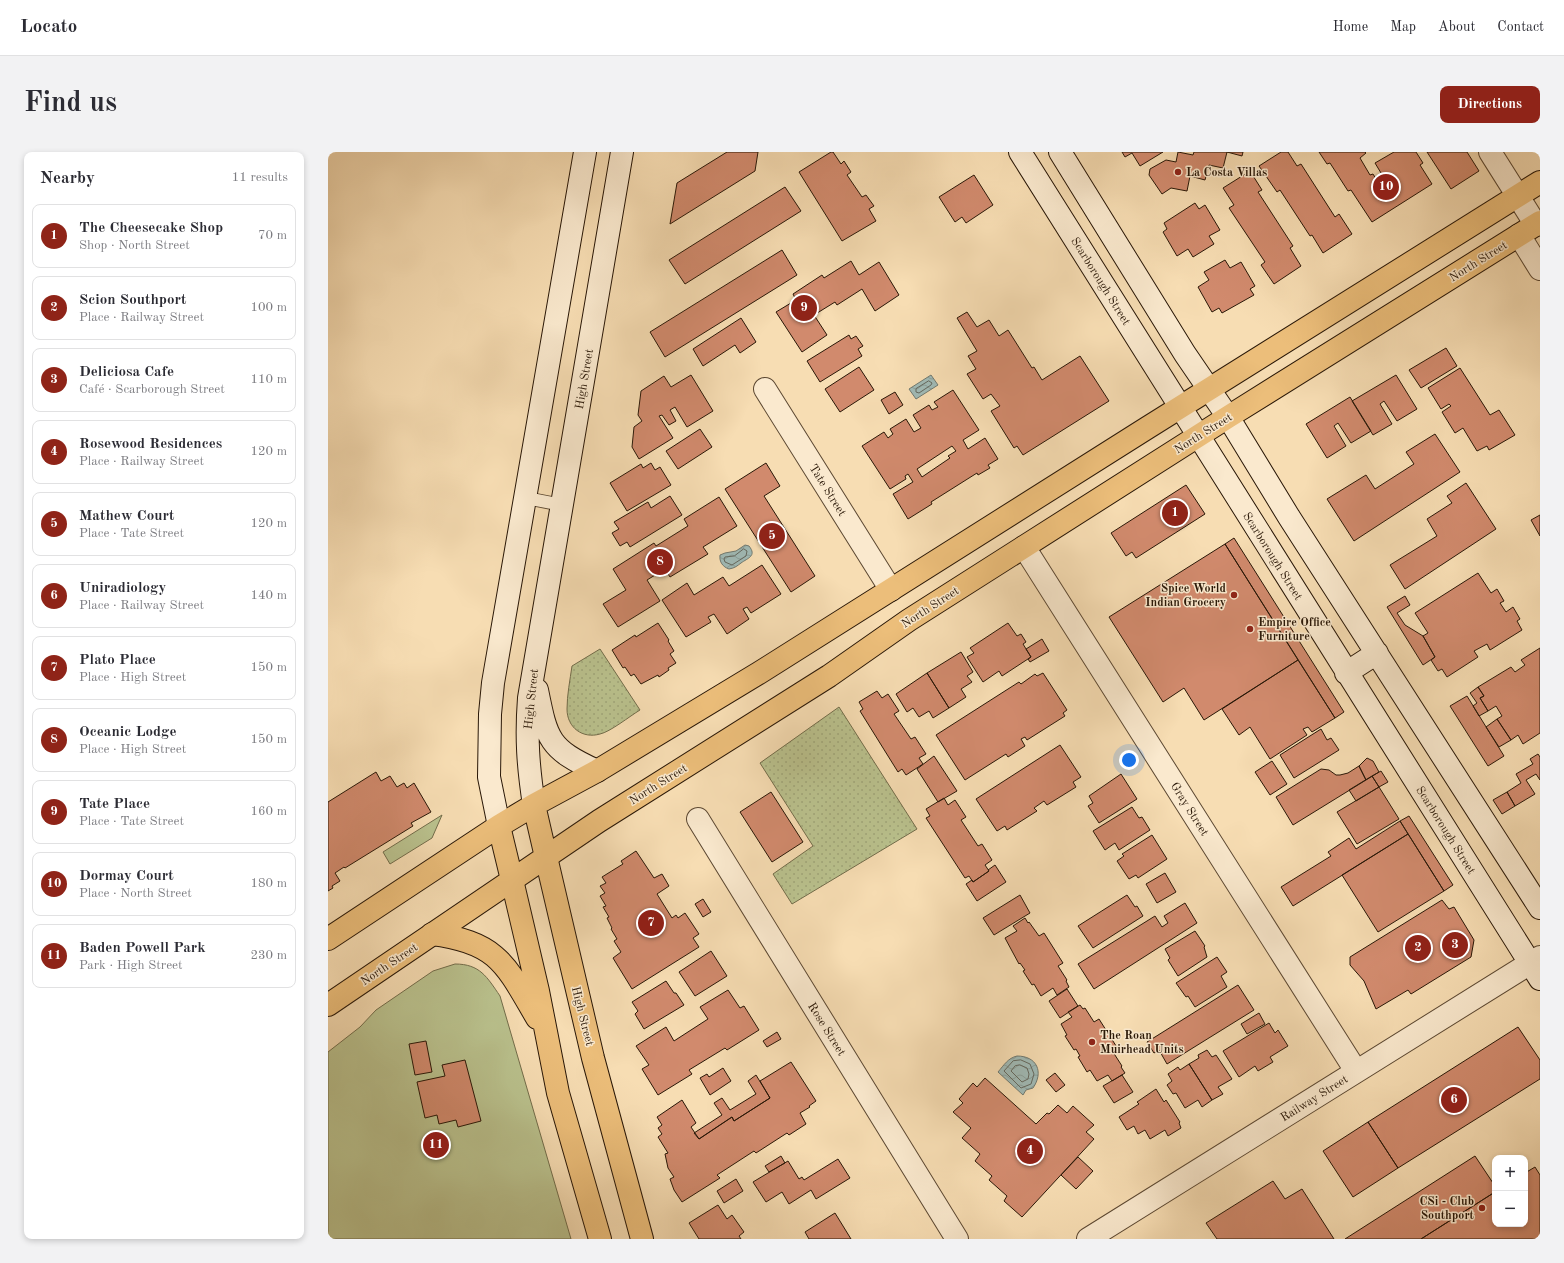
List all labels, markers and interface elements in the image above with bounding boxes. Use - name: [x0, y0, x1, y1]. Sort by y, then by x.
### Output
- text: Locato: [20, 18, 77, 37]
- text: Home: [1333, 20, 1368, 34]
- text: Map: [1390, 20, 1416, 34]
- text: About: [1438, 20, 1475, 34]
- text: Contact: [1497, 20, 1544, 34]
- button: Directions: [1440, 86, 1540, 123]
- text: Find us: [24, 90, 117, 118]
- marker: La Costa Villas: [1173, 167, 1183, 177]
- place label: La Costa Villas: [1186, 167, 1267, 179]
- text: Nearby: [40, 170, 95, 187]
- text: 11 results: [232, 171, 288, 184]
- pin: 10: [1373, 172, 1399, 202]
- text: The Cheesecake Shop: [79, 221, 223, 236]
- text: 1: [50, 229, 58, 242]
- text: 70 m: [258, 229, 287, 242]
- street label: Scarborough Street: [1068, 235, 1132, 328]
- text: Shop · North Street: [79, 239, 190, 252]
- street label: North Street: [1447, 239, 1510, 284]
- text: Scion Southport: [79, 293, 187, 308]
- pin: 9: [791, 293, 817, 323]
- text: 2: [50, 301, 58, 314]
- text: 100 m: [250, 301, 287, 314]
- text: Place · Railway Street: [79, 311, 204, 324]
- street label: High Street: [574, 348, 596, 410]
- text: Deliciosa Cafe: [79, 365, 174, 380]
- text: 3: [50, 373, 58, 386]
- text: 110 m: [250, 373, 287, 386]
- text: Café · Scarborough Street: [79, 383, 225, 396]
- street label: North Street: [1172, 411, 1235, 456]
- text: Rosewood Residences: [79, 437, 222, 452]
- text: 4: [50, 445, 58, 458]
- text: 120 m: [250, 445, 287, 458]
- text: Place · Railway Street: [79, 455, 204, 468]
- street label: Tate Street: [806, 462, 848, 519]
- pin: 1: [1162, 498, 1188, 528]
- text: Mathew Court: [79, 509, 174, 524]
- street label: Scarborough Street: [1240, 510, 1304, 603]
- text: 5: [50, 517, 58, 530]
- text: 120 m: [250, 517, 287, 530]
- pin: 5: [759, 521, 785, 551]
- text: Place · Tate Street: [79, 527, 184, 540]
- pin: 8: [647, 547, 673, 577]
- text: Uniradiology: [79, 581, 166, 596]
- place label: Spice World Indian Grocery: [1145, 583, 1227, 609]
- street label: North Street: [900, 585, 961, 631]
- text: 6: [50, 589, 58, 602]
- text: 140 m: [250, 589, 287, 602]
- marker: Spice World Indian Grocery: [1229, 590, 1239, 600]
- text: Place · Railway Street: [79, 599, 204, 612]
- place label: Empire Office Furniture: [1258, 617, 1331, 643]
- marker: Empire Office Furniture: [1245, 624, 1255, 634]
- text: Plato Place: [79, 653, 156, 668]
- text: 7: [50, 661, 58, 674]
- text: 150 m: [250, 661, 287, 674]
- street label: High Street: [523, 668, 541, 730]
- text: Place · High Street: [79, 671, 186, 684]
- text: Oceanic Lodge: [79, 725, 176, 740]
- text: 8: [50, 733, 58, 746]
- text: 150 m: [250, 733, 287, 746]
- text: Place · High Street: [79, 743, 186, 756]
- your location: [1119, 750, 1139, 770]
- street label: North Street: [627, 762, 690, 807]
- street label: Gray Street: [1168, 781, 1210, 839]
- street label: Scarborough Street: [1413, 784, 1477, 877]
- text: Tate Place: [79, 797, 150, 812]
- text: 9: [50, 805, 58, 818]
- text: 160 m: [250, 805, 287, 818]
- text: Place · Tate Street: [79, 815, 184, 828]
- text: Dormay Court: [79, 869, 174, 884]
- text: 10: [46, 877, 62, 890]
- text: 180 m: [250, 877, 287, 890]
- text: Place · North Street: [79, 887, 192, 900]
- pin: 7: [638, 908, 664, 938]
- pin: 3: [1442, 930, 1468, 960]
- pin: 2: [1405, 933, 1431, 963]
- text: Baden Powell Park: [79, 941, 206, 956]
- street label: North Street: [359, 941, 420, 988]
- text: 11: [46, 949, 62, 962]
- text: 230 m: [250, 949, 287, 962]
- text: Park · High Street: [79, 959, 183, 972]
- street label: High Street: [569, 985, 595, 1047]
- street label: Rose Street: [805, 1001, 847, 1058]
- place label: The Roan Muirhead Units: [1100, 1030, 1184, 1056]
- marker: The Roan Muirhead Units: [1087, 1037, 1097, 1047]
- street label: Railway Street: [1279, 1073, 1350, 1124]
- pin: 6: [1441, 1085, 1467, 1115]
- pin: 11: [423, 1130, 449, 1160]
- pin: 4: [1017, 1136, 1043, 1166]
- map controls: [1492, 1155, 1528, 1227]
- button: +: [1492, 1155, 1528, 1191]
- button: −: [1492, 1191, 1528, 1227]
- place label: CSi - Club Southport: [1419, 1196, 1475, 1222]
- marker: CSi - Club Southport: [1477, 1203, 1487, 1213]

